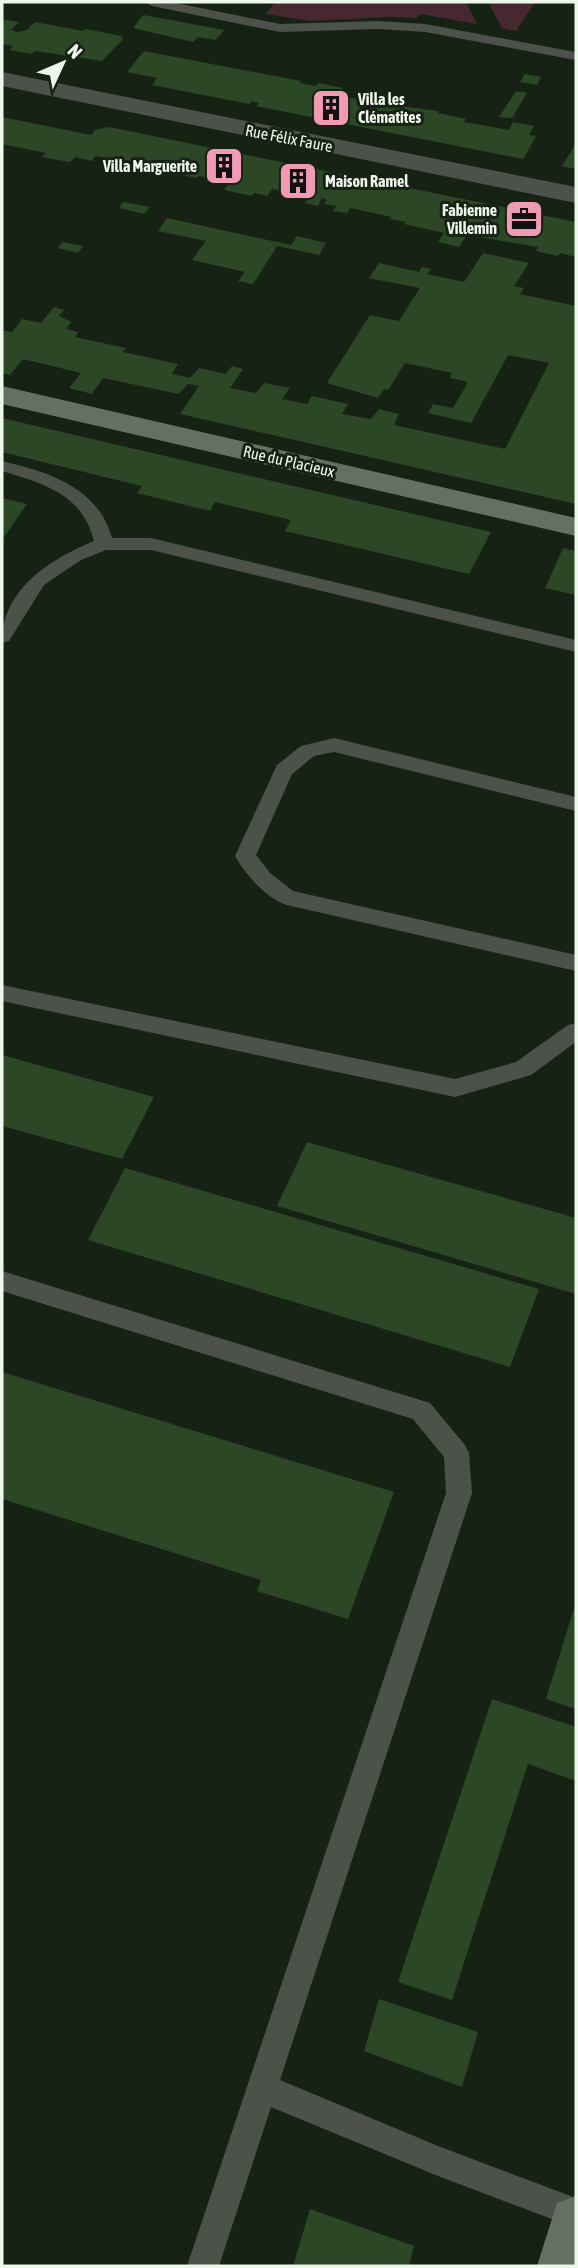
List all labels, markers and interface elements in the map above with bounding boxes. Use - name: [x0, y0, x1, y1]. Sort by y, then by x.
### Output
- north arrow: [28, 28, 98, 98]
- text: N: [63, 40, 87, 63]
- building icon: Villa les Clématites: [310, 87, 352, 129]
- place label: Villa les Clématites: [357, 90, 422, 126]
- street label: Rue Félix Faure: [244, 121, 334, 155]
- building icon: Villa Marguerite: [203, 145, 245, 187]
- place label: Villa Marguerite: [102, 157, 197, 175]
- building icon: Maison Ramel: [277, 160, 319, 202]
- place label: Maison Ramel: [325, 172, 409, 190]
- office icon: Fabienne Villemin: [503, 198, 545, 240]
- place label: Fabienne Villemin: [442, 201, 497, 237]
- street label: Rue du Placieux: [242, 442, 337, 480]

